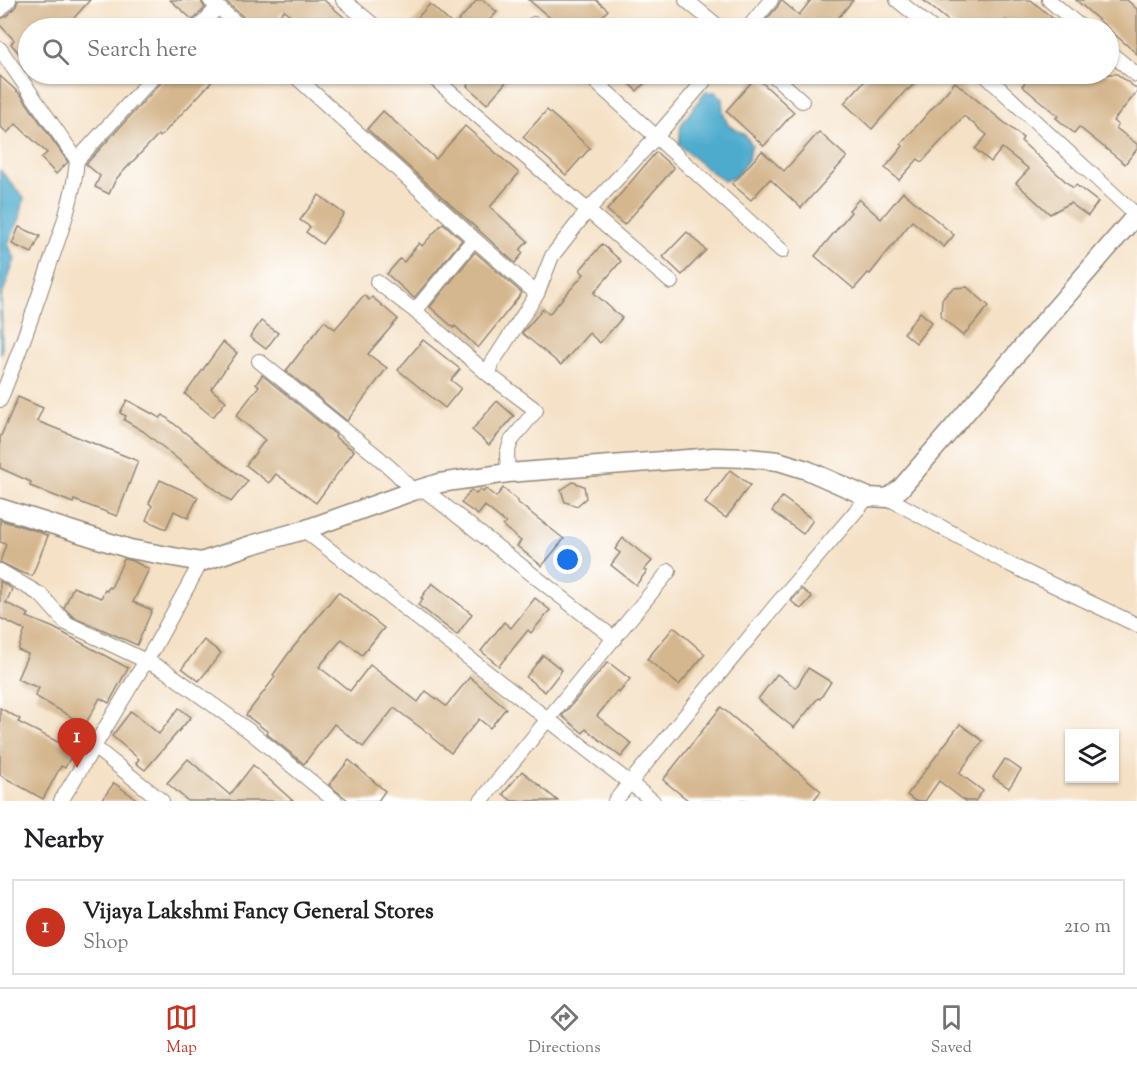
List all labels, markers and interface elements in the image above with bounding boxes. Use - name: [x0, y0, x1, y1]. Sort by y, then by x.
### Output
- search box: [18, 18, 1119, 84]
- icon: search: [39, 35, 72, 68]
- text: Search here: [87, 35, 197, 67]
- your location: [553, 545, 582, 574]
- pin: 1: [58, 718, 97, 768]
- map controls: [1065, 729, 1119, 783]
- button: layers: [1065, 729, 1119, 783]
- text: Nearby: [24, 822, 104, 859]
- text: Vijaya Lakshmi Fancy General Stores: [83, 897, 434, 929]
- text: 1: [42, 913, 49, 942]
- text: 210 m: [1064, 913, 1111, 942]
- text: Shop: [83, 929, 128, 958]
- tab: Map: [165, 1001, 198, 1060]
- tab: Directions: [528, 1001, 601, 1060]
- tab: Saved: [931, 1001, 972, 1060]

